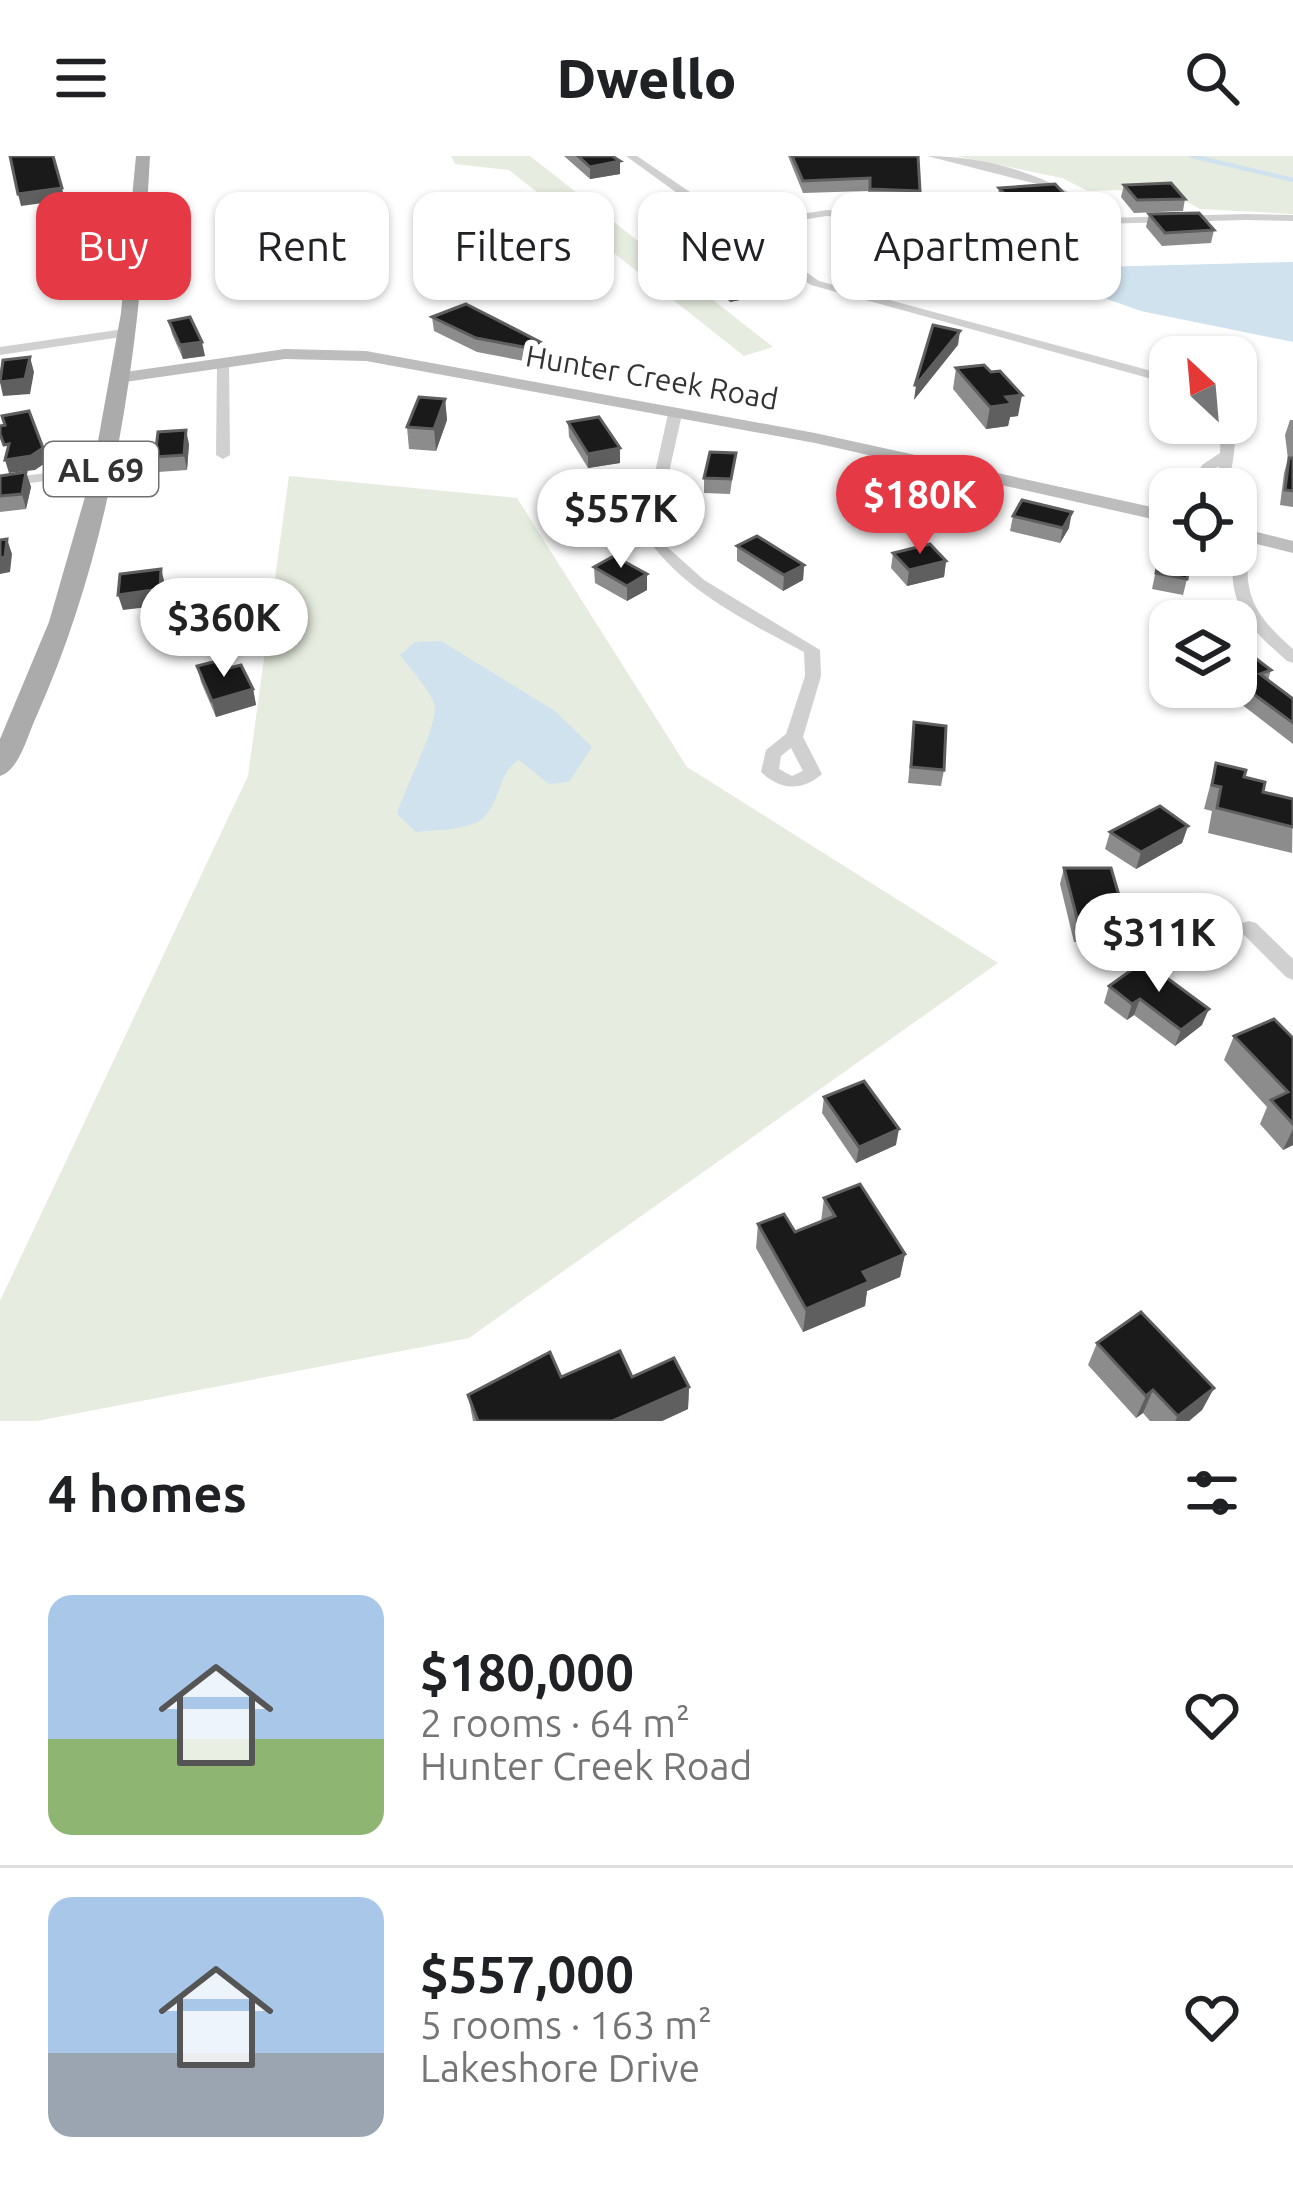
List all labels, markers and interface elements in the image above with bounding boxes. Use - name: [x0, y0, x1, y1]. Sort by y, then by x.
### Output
- icon: menu: [48, 45, 114, 111]
- icon: search: [1179, 45, 1245, 111]
- text: Dwello: [557, 48, 736, 108]
- chip: Buy: [36, 192, 191, 300]
- chip: Rent: [215, 192, 389, 300]
- chip: Filters: [413, 192, 614, 300]
- chip: New: [638, 192, 807, 300]
- chip: Apartment: [831, 192, 1121, 300]
- north arrow: [1149, 336, 1257, 444]
- map controls: [1149, 336, 1257, 708]
- street label: Hunter Creek Road: [523, 338, 781, 416]
- road number: AL 69: [44, 442, 158, 496]
- pin: $180K: [836, 455, 1004, 557]
- button: locate: [1149, 468, 1257, 576]
- pin: $557K: [537, 469, 705, 571]
- text: $180K: [863, 472, 977, 515]
- text: $557K: [564, 486, 678, 529]
- pin: $360K: [140, 578, 308, 680]
- text: $360K: [167, 595, 281, 638]
- button: layers: [1149, 600, 1257, 708]
- pin: $311K: [1075, 893, 1243, 995]
- text: $311K: [1102, 910, 1216, 953]
- icon: filters: [1179, 1460, 1245, 1526]
- text: 4 homes: [48, 1464, 247, 1522]
- icon: home: [144, 1643, 288, 1787]
- text: $180,000: [420, 1643, 634, 1701]
- icon: heart: [1179, 1682, 1245, 1748]
- text: 2 rooms · 64 m²: [420, 1701, 690, 1744]
- text: Hunter Creek Road: [420, 1744, 752, 1787]
- icon: home: [144, 1945, 288, 2089]
- text: $557,000: [420, 1945, 634, 2003]
- icon: heart: [1179, 1984, 1245, 2050]
- text: 5 rooms · 163 m²: [420, 2003, 712, 2046]
- text: Lakeshore Drive: [420, 2046, 700, 2089]

